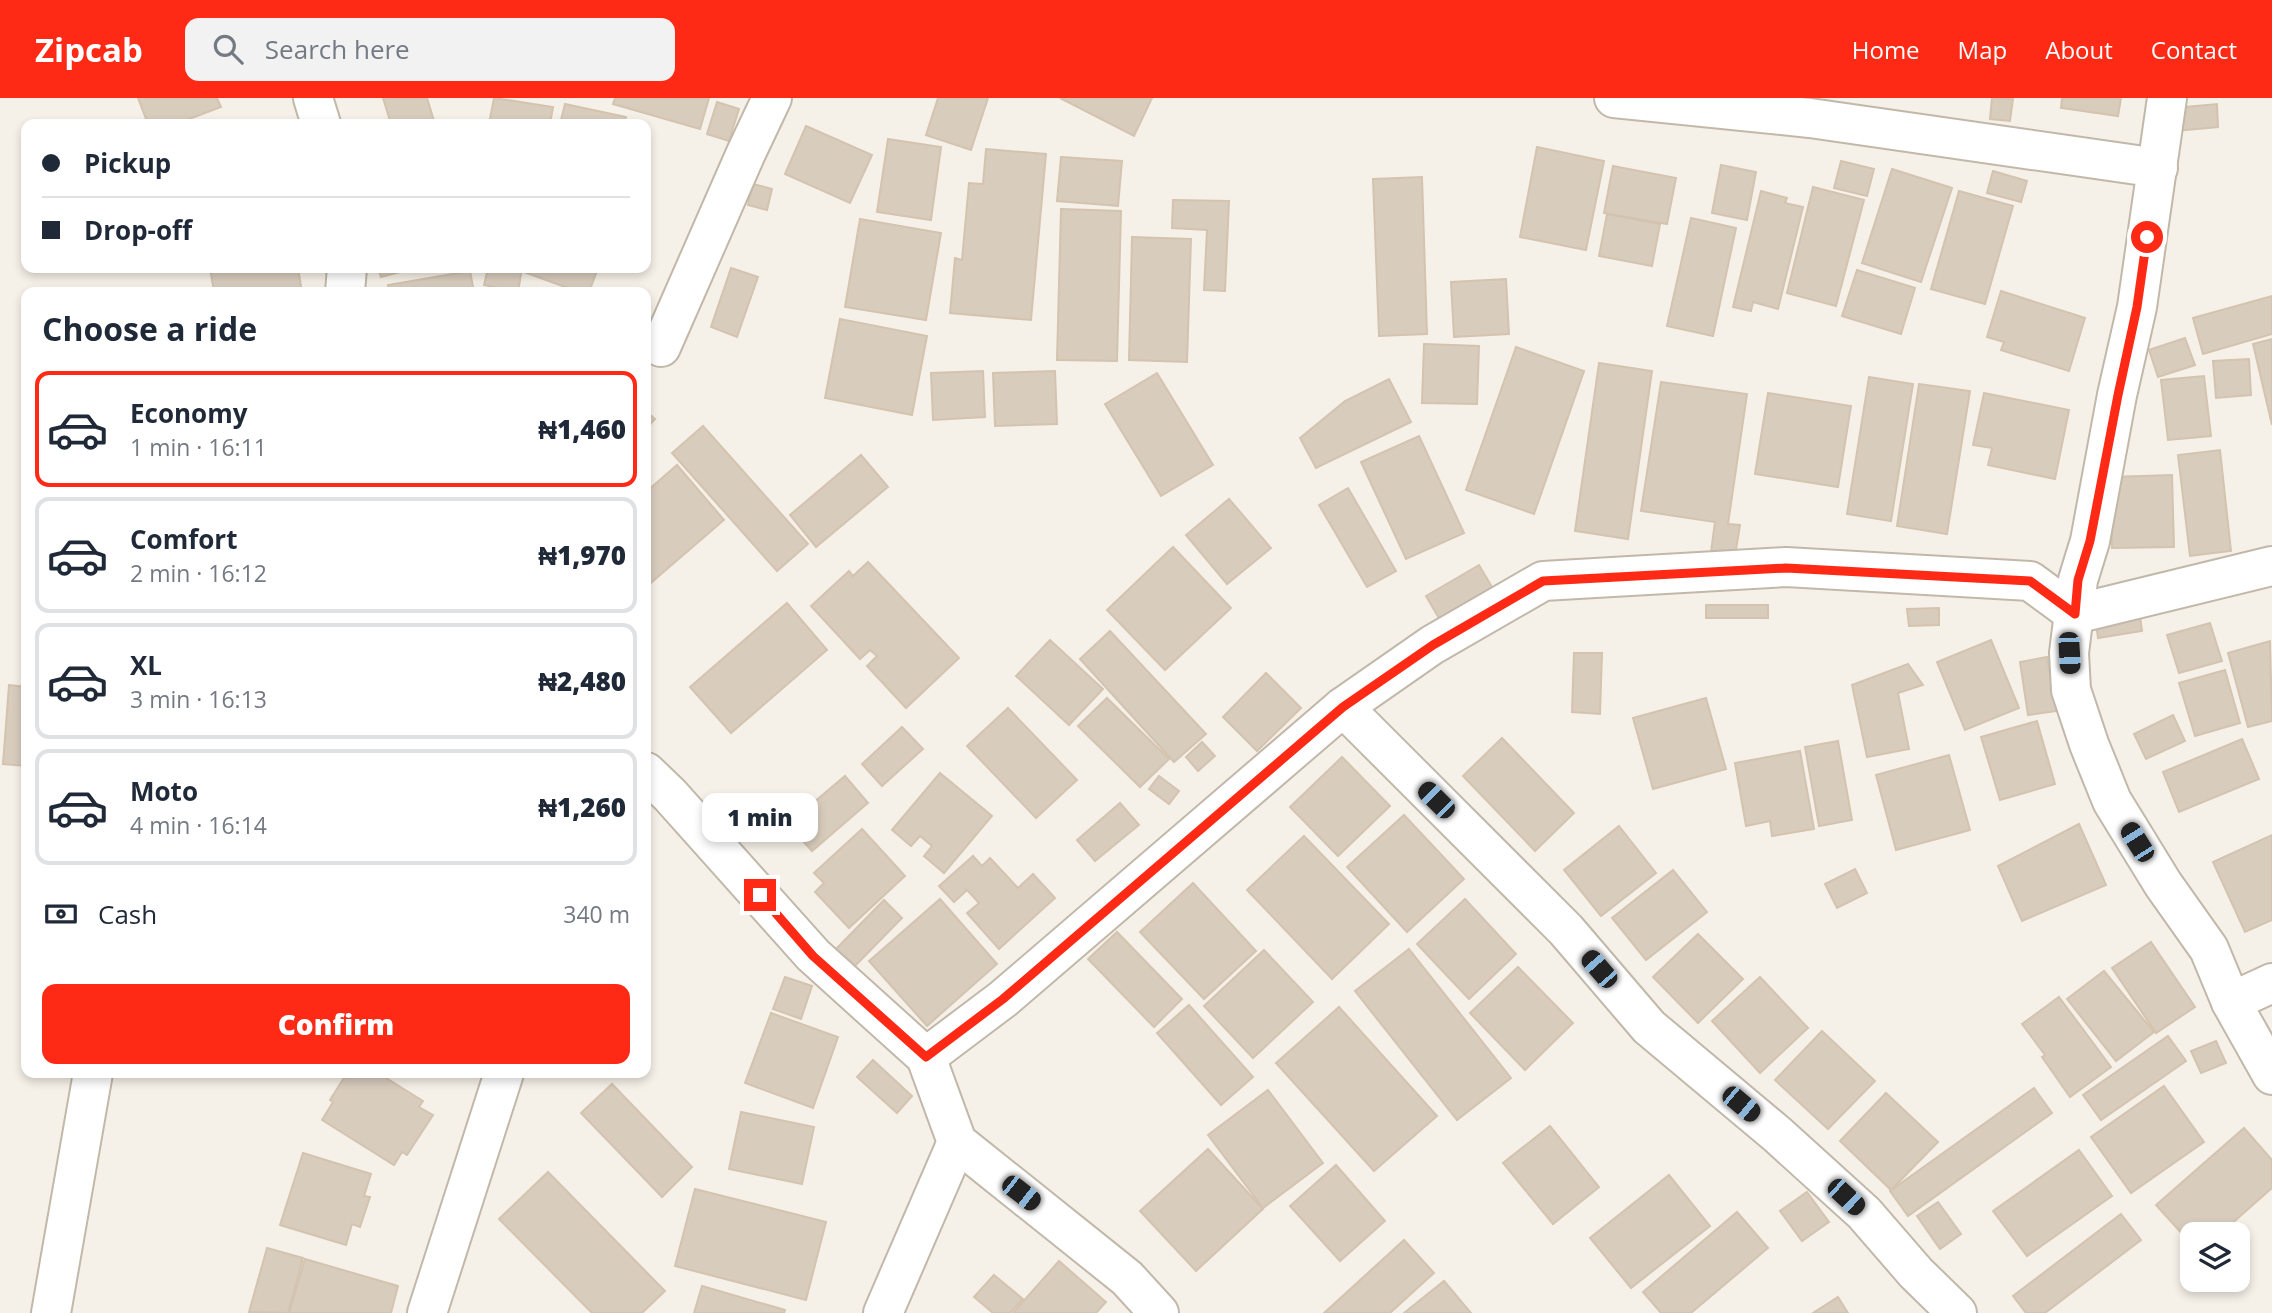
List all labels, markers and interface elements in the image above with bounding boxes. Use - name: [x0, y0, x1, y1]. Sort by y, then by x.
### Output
- search box: [185, 18, 675, 81]
- text: Zipcab: [35, 27, 143, 72]
- icon: search: [209, 30, 247, 68]
- text: Search here: [265, 31, 410, 67]
- text: Home: [1852, 33, 1920, 66]
- text: Map: [1958, 33, 2007, 66]
- text: About: [2045, 33, 2113, 66]
- text: Contact: [2151, 33, 2237, 66]
- text: Pickup: [84, 145, 171, 181]
- text: Drop-off: [84, 212, 192, 248]
- route start: [2131, 221, 2163, 253]
- text: Choose a ride: [42, 307, 257, 350]
- text: Economy: [130, 395, 248, 431]
- icon: car: [46, 398, 109, 461]
- text: ₦1,460: [538, 411, 626, 447]
- text: 1 min · 16:11: [130, 431, 267, 463]
- text: Comfort: [130, 521, 237, 557]
- icon: car: [46, 524, 109, 587]
- text: ₦1,970: [538, 537, 626, 573]
- text: 2 min · 16:12: [130, 557, 267, 589]
- car: [2058, 631, 2081, 675]
- text: XL: [130, 647, 162, 683]
- icon: car: [46, 650, 109, 713]
- text: ₦2,480: [538, 663, 626, 699]
- text: 3 min · 16:13: [130, 683, 267, 715]
- text: Moto: [130, 773, 198, 809]
- icon: car: [46, 776, 109, 839]
- car: [1414, 778, 1459, 822]
- text: ₦1,260: [538, 789, 626, 825]
- callout: 1 min: [702, 794, 818, 842]
- text: 1 min: [727, 801, 793, 833]
- text: 4 min · 16:14: [130, 809, 267, 841]
- car: [2117, 819, 2158, 865]
- route end: [744, 879, 776, 911]
- icon: cash: [42, 895, 80, 933]
- text: Cash: [98, 896, 157, 932]
- text: 340 m: [563, 898, 630, 930]
- car: [1578, 946, 1621, 992]
- button: Confirm: [42, 984, 630, 1064]
- car: [1719, 1082, 1764, 1126]
- car: [998, 1172, 1045, 1214]
- car: [1824, 1175, 1869, 1219]
- map controls: [2180, 1222, 2250, 1292]
- button: layers: [2180, 1222, 2250, 1292]

